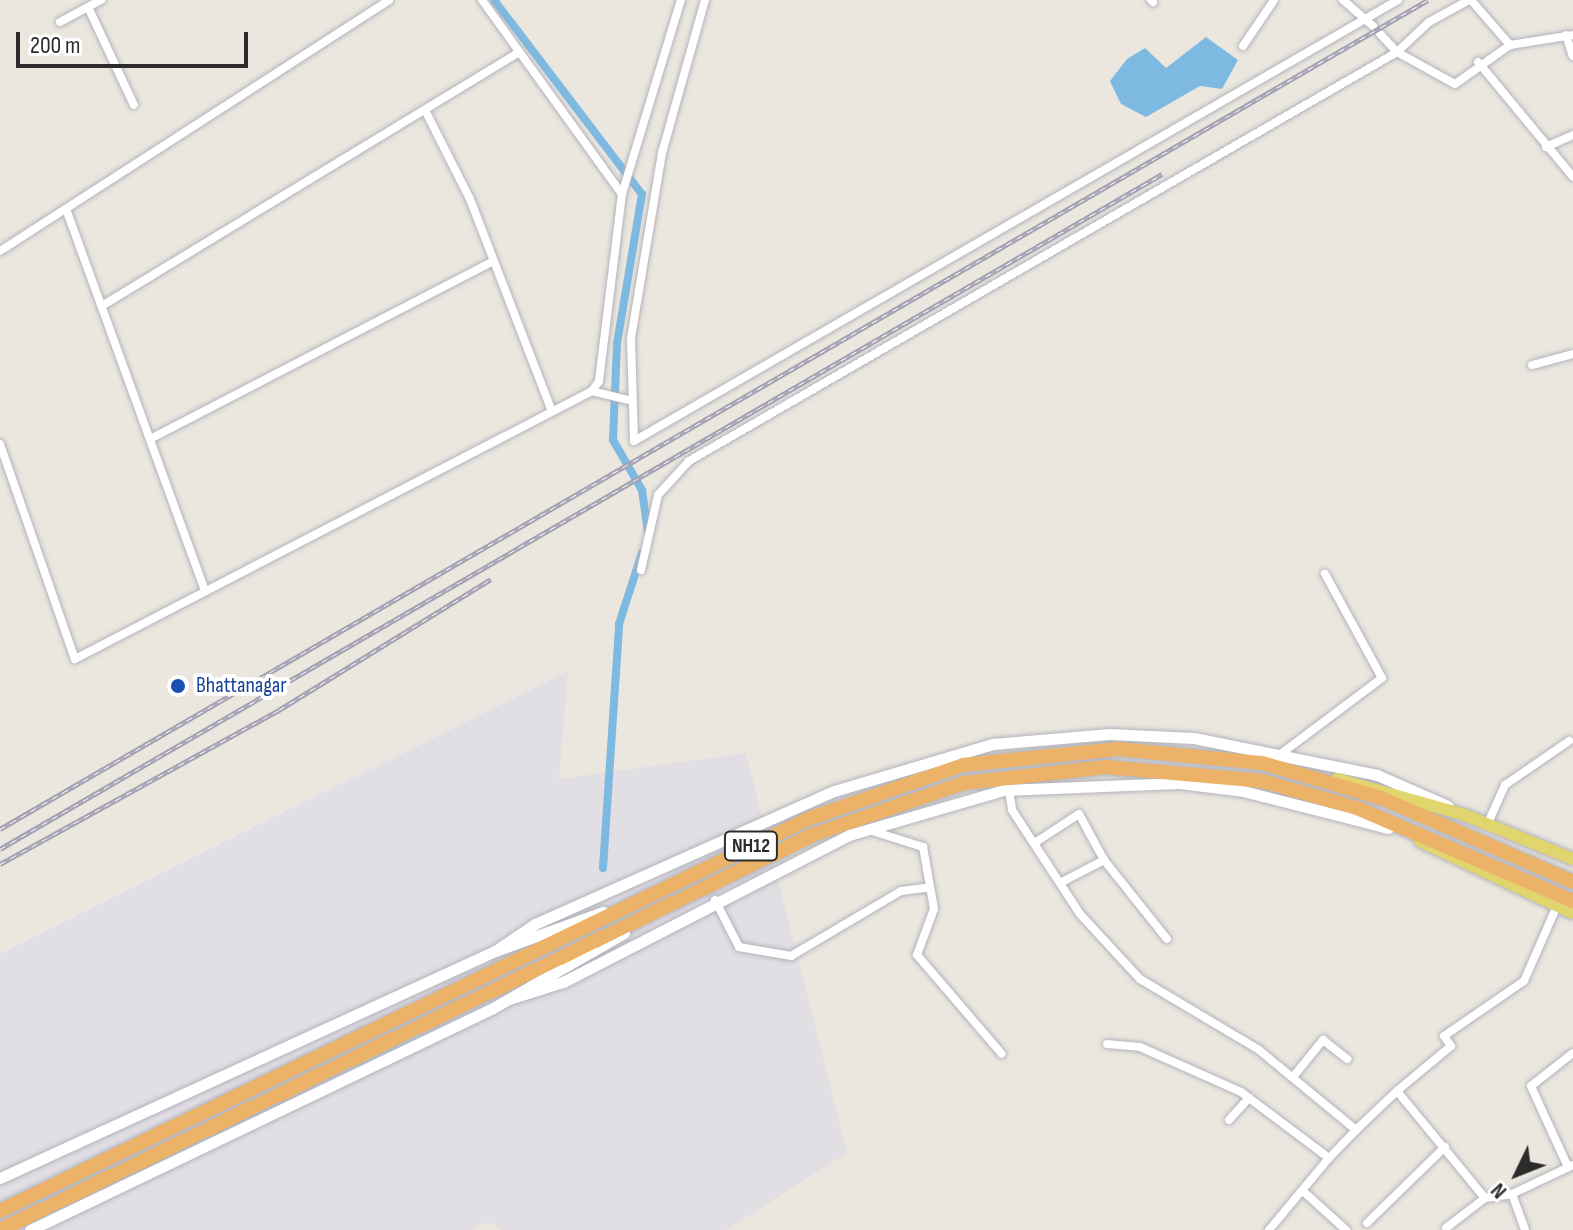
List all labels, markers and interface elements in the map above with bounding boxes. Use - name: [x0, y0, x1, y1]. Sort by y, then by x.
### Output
- scale bar: [20, 16, 252, 66]
- text: 200 m: [30, 31, 81, 60]
- place label: Bhattanagar: [196, 673, 287, 699]
- marker: Bhattanagar: [167, 675, 189, 697]
- road number: NH12: [723, 830, 779, 862]
- north arrow: [1477, 1134, 1557, 1214]
- text: N: [1485, 1177, 1513, 1204]

